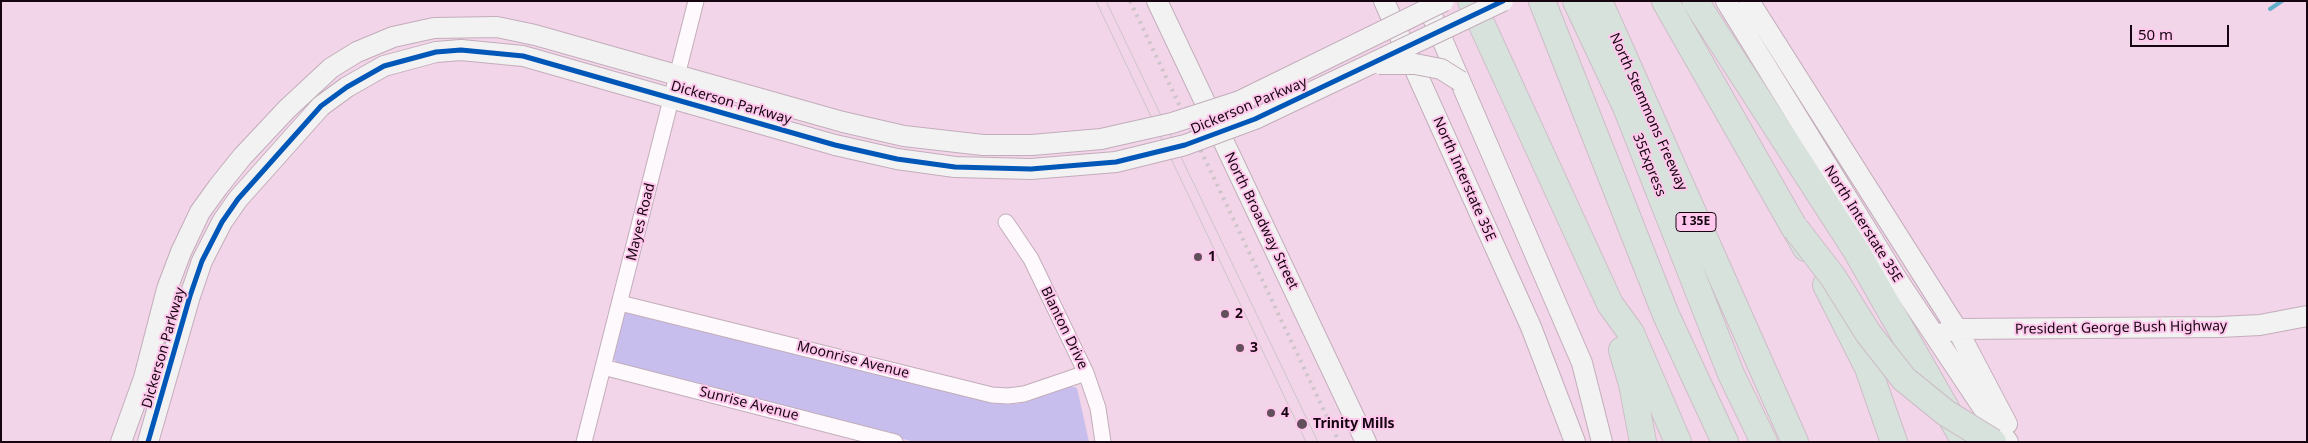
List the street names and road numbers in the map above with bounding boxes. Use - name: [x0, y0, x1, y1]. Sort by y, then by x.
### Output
- street label: North Stemmons Freeway: [1606, 31, 1690, 193]
- street label: Dickerson Parkway: [1188, 74, 1310, 138]
- street label: Dickerson Parkway: [669, 78, 793, 128]
- street label: North Interstate 35E: [1429, 114, 1499, 244]
- street label: 35Express: [1629, 131, 1669, 199]
- street label: North Broadway Street: [1220, 150, 1302, 292]
- street label: North Interstate 35E: [1820, 163, 1906, 285]
- street label: Mayes Road: [623, 181, 659, 263]
- road number: I 35E: [1676, 212, 1716, 232]
- street label: Blanton Drive: [1037, 284, 1091, 372]
- street label: Dickerson Parkway: [139, 286, 189, 410]
- street label: President George Bush Highway: [2015, 318, 2227, 338]
- street label: Moonrise Avenue: [795, 338, 911, 382]
- street label: Sunrise Avenue: [698, 384, 800, 424]

